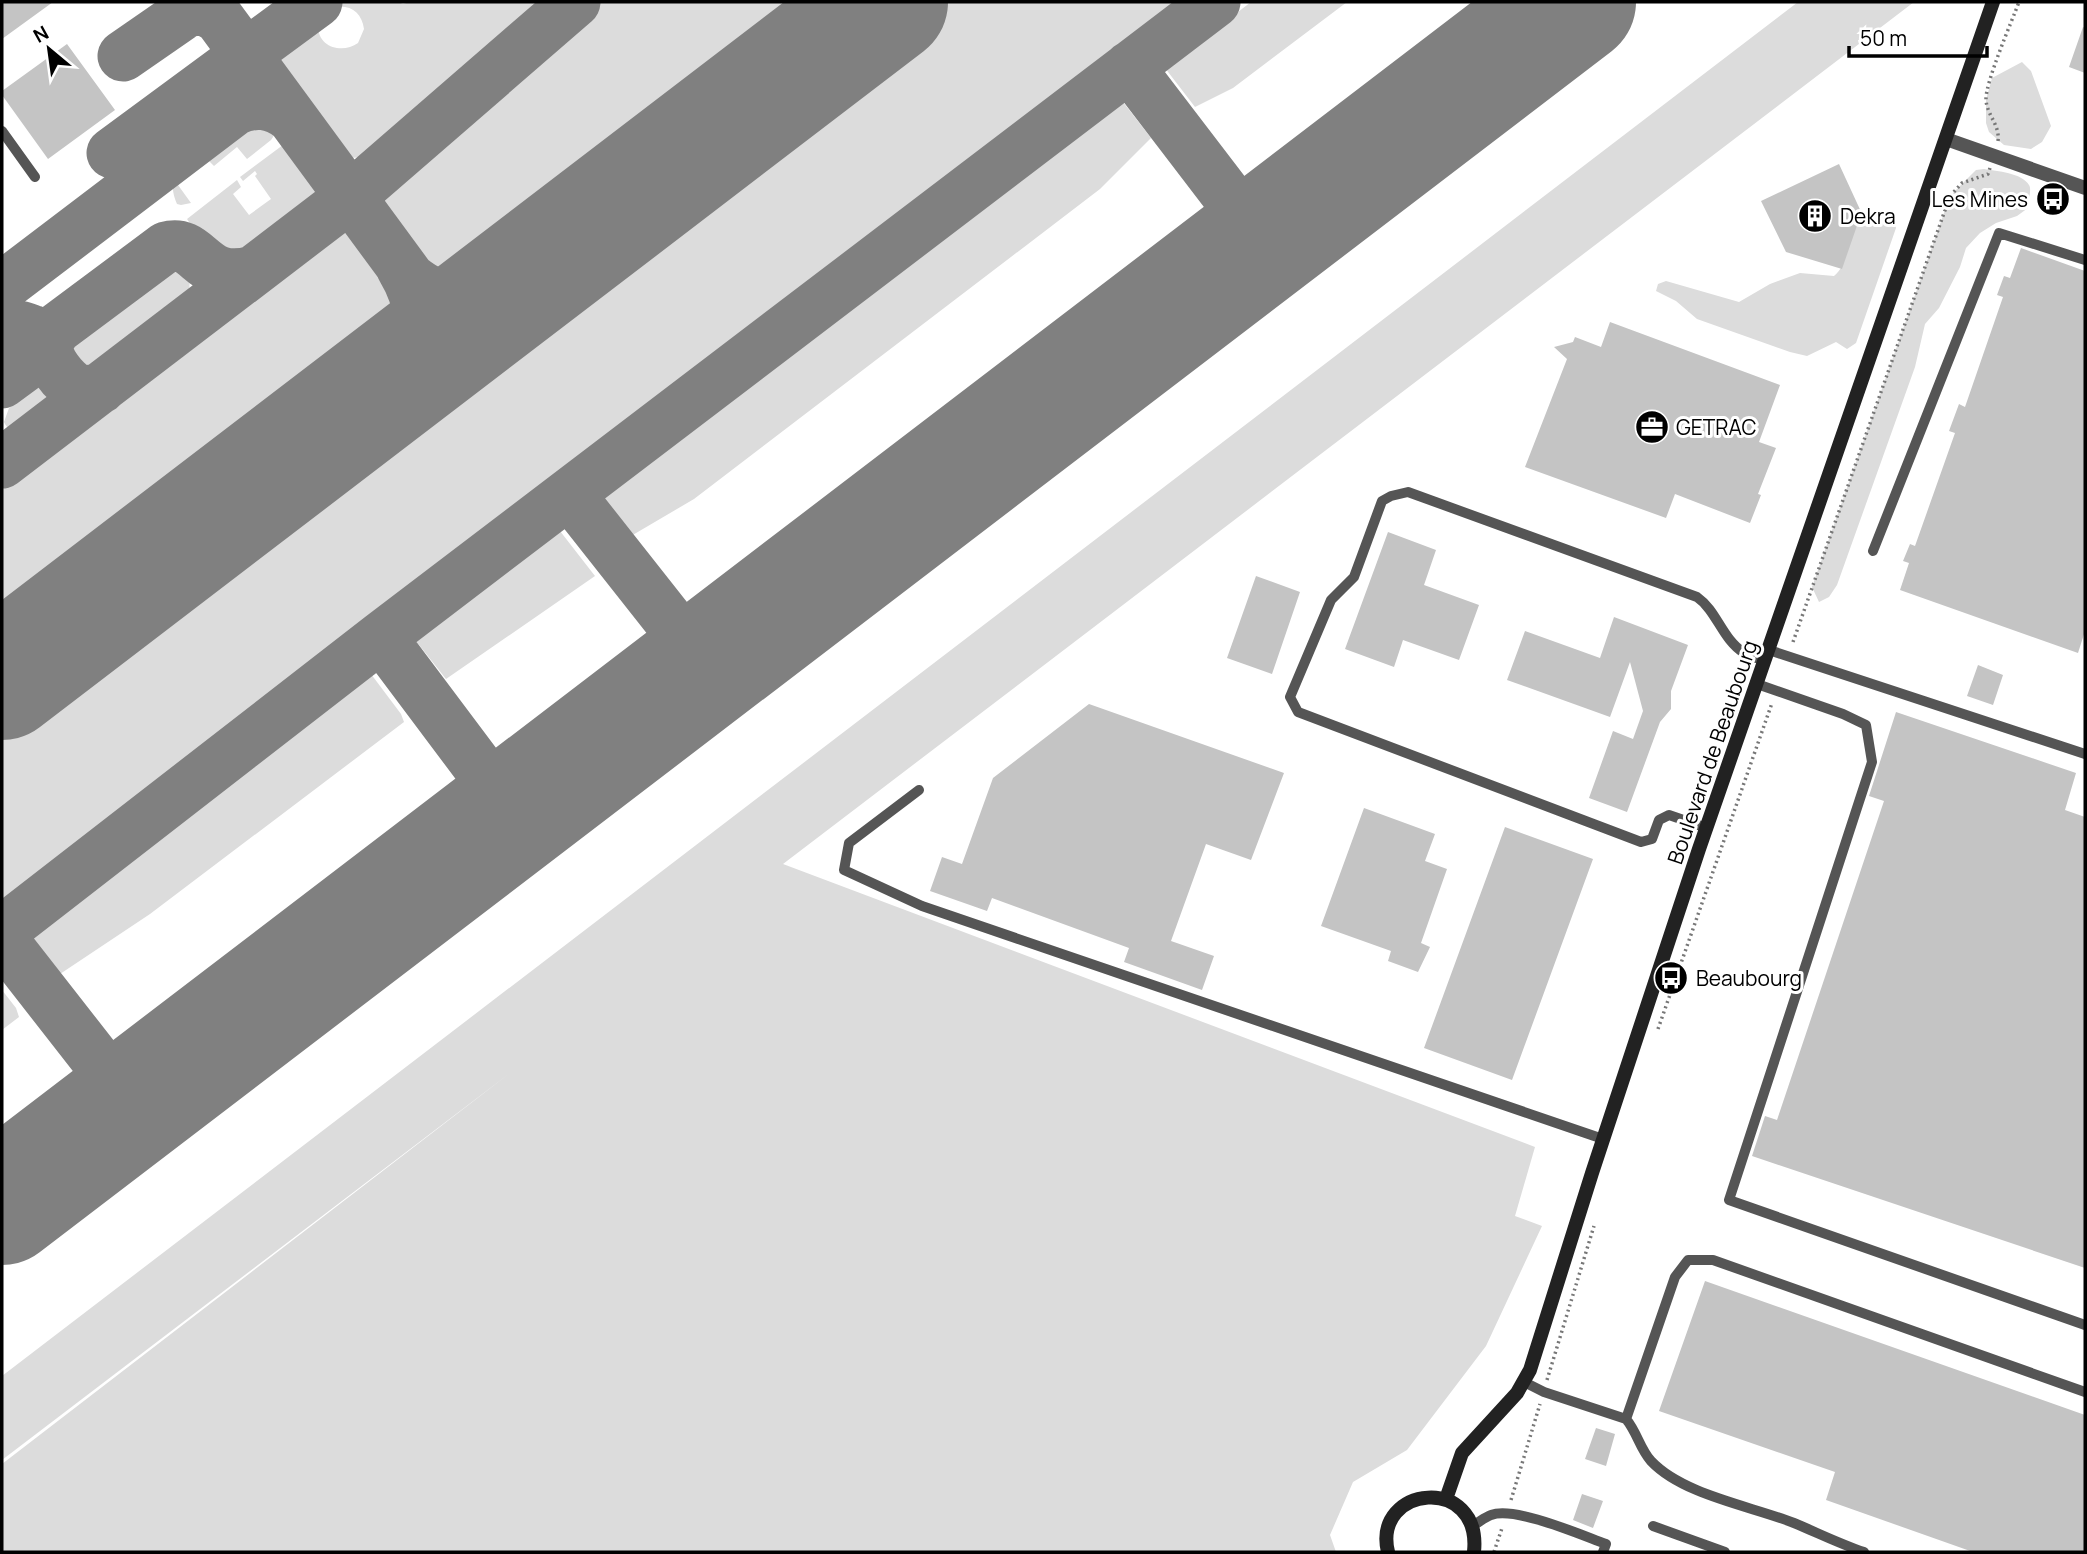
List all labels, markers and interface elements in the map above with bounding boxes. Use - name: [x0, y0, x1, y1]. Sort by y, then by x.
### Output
- north arrow: [14, 14, 84, 84]
- scale bar: [1849, 14, 1987, 58]
- text: N: [28, 19, 53, 49]
- text: 50 m: [1860, 24, 1907, 52]
- bus stop icon: Les Mines: [2034, 180, 2072, 218]
- place label: Les Mines: [1932, 185, 2028, 213]
- building icon: Dekra: [1796, 197, 1834, 235]
- place label: Dekra: [1840, 202, 1896, 230]
- office icon: GETRAC: [1633, 408, 1671, 446]
- place label: GETRAC: [1676, 413, 1756, 441]
- street label: Boulevard de Beaubourg: [1660, 636, 1764, 868]
- bus stop icon: Beaubourg: [1652, 959, 1690, 997]
- place label: Beaubourg: [1696, 964, 1802, 992]

